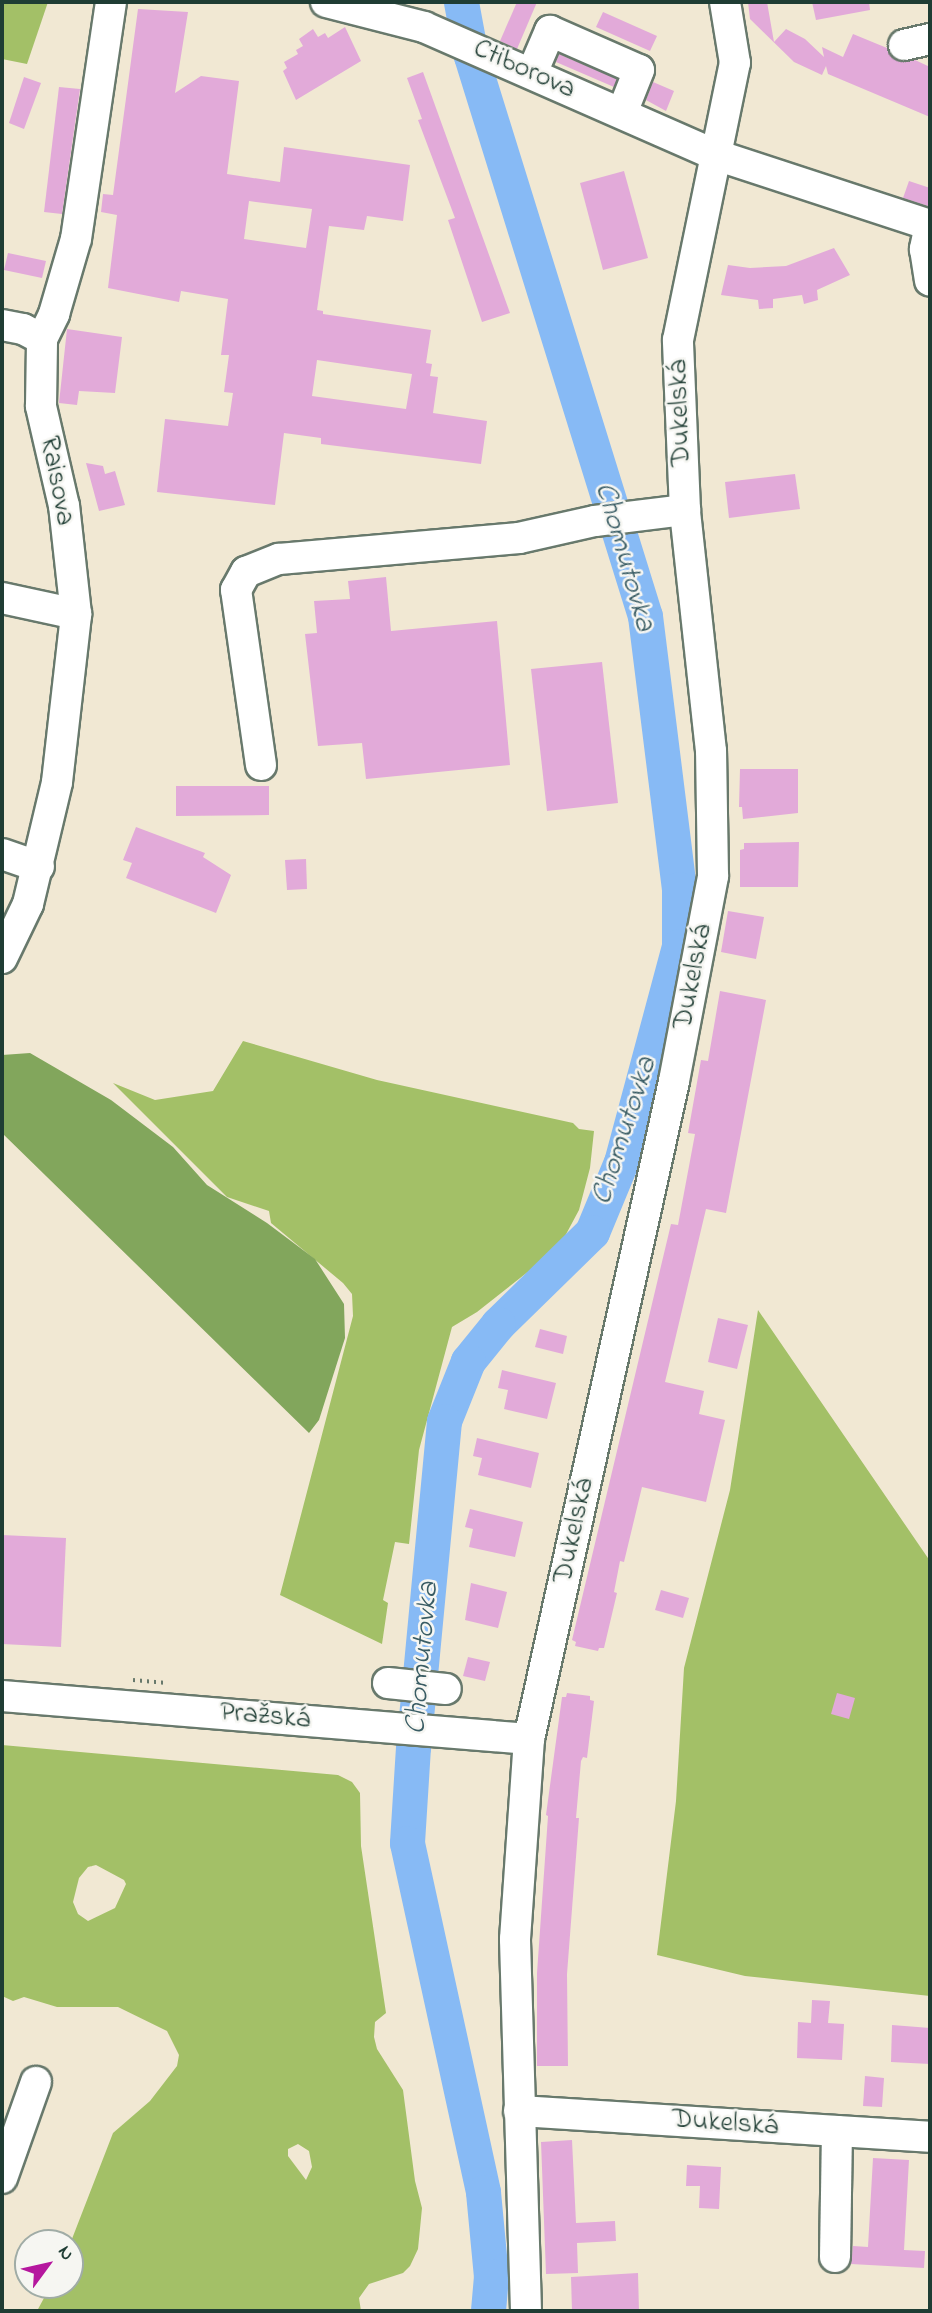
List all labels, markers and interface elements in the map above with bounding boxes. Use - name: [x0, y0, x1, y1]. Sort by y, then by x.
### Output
- street label: Ctiborova: [468, 33, 580, 107]
- street label: Dukelská: [662, 359, 700, 467]
- street label: Raisova: [31, 433, 81, 529]
- water label: Chomutovka: [586, 478, 662, 636]
- street label: Dukelská: [667, 921, 721, 1033]
- water label: Chomutovka: [584, 1053, 666, 1209]
- street label: Dukelská: [547, 1475, 603, 1587]
- water label: Chomutovka: [398, 1580, 448, 1736]
- street label: Pražská: [218, 1696, 312, 1738]
- street label: Dukelská: [671, 2104, 779, 2144]
- north arrow: [14, 2229, 84, 2299]
- text: N: [51, 2241, 80, 2266]

